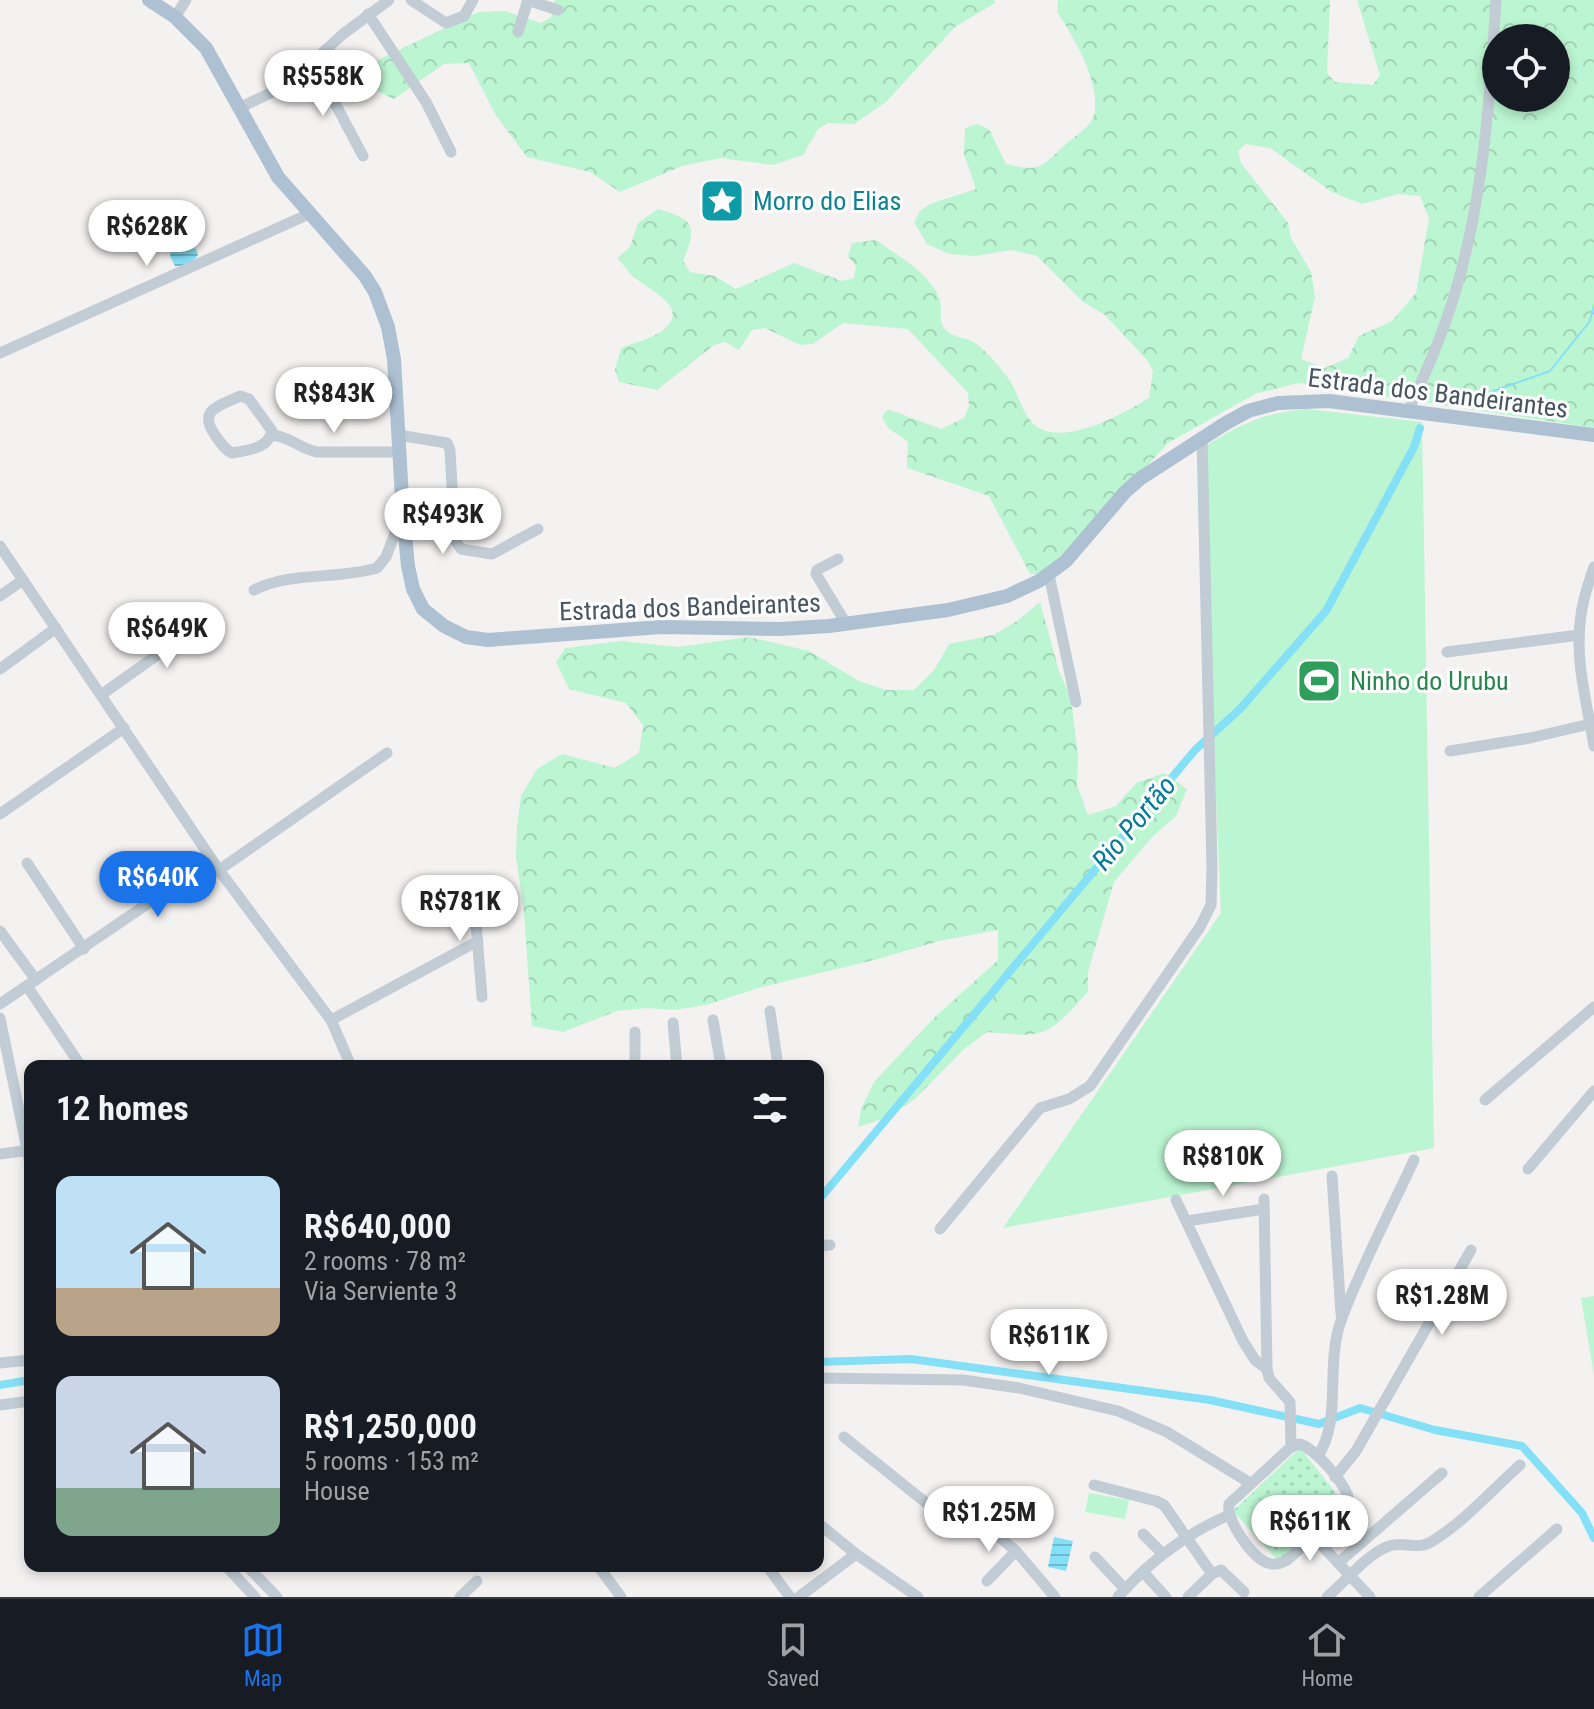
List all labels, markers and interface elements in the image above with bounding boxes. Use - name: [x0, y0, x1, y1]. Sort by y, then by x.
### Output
- map controls: [1482, 24, 1570, 112]
- button: locate: [1482, 24, 1570, 112]
- pin: R$558K: [258, 50, 388, 118]
- text: R$558K: [282, 61, 364, 91]
- place icon: Morro do Elias: [698, 177, 746, 225]
- place label: Morro do Elias: [753, 186, 901, 216]
- pin: R$628K: [82, 200, 212, 268]
- text: R$628K: [106, 211, 188, 241]
- street label: Estrada dos Bandeirantes: [1306, 362, 1570, 424]
- pin: R$843K: [269, 367, 399, 435]
- text: R$843K: [293, 378, 375, 408]
- pin: R$493K: [378, 488, 508, 556]
- text: R$493K: [402, 499, 484, 529]
- street label: Estrada dos Bandeirantes: [559, 587, 821, 627]
- pin: R$649K: [102, 602, 232, 670]
- text: R$649K: [126, 613, 208, 643]
- sports icon: Ninho do Urubu: [1295, 657, 1343, 705]
- place label: Ninho do Urubu: [1350, 666, 1509, 696]
- water label: Rio Portão: [1085, 769, 1183, 877]
- pin: R$640K: [93, 851, 223, 919]
- text: R$640K: [117, 862, 199, 892]
- pin: R$781K: [395, 875, 525, 943]
- text: R$781K: [419, 886, 501, 916]
- icon: filters: [748, 1086, 792, 1130]
- text: 12 homes: [56, 1088, 189, 1128]
- pin: R$810K: [1158, 1130, 1288, 1198]
- text: R$810K: [1182, 1141, 1264, 1171]
- text: R$640,000: [304, 1206, 451, 1246]
- icon: home: [120, 1208, 216, 1304]
- text: 2 rooms · 78 m²: [304, 1246, 466, 1276]
- pin: R$1.28M: [1368, 1269, 1516, 1337]
- text: Via Serviente 3: [304, 1276, 457, 1306]
- text: R$1.28M: [1395, 1280, 1489, 1310]
- pin: R$611K: [984, 1309, 1114, 1377]
- text: R$611K: [1008, 1320, 1090, 1350]
- text: R$1,250,000: [304, 1406, 477, 1446]
- icon: home: [120, 1408, 216, 1504]
- text: 5 rooms · 153 m²: [304, 1446, 479, 1476]
- text: House: [304, 1476, 370, 1506]
- pin: R$1.25M: [915, 1486, 1063, 1554]
- pin: R$611K: [1245, 1495, 1375, 1563]
- text: R$1.25M: [942, 1497, 1036, 1527]
- text: R$611K: [1269, 1506, 1351, 1536]
- tab: Map: [241, 1618, 285, 1691]
- tab: Saved: [767, 1618, 819, 1691]
- tab: Home: [1301, 1618, 1353, 1691]

